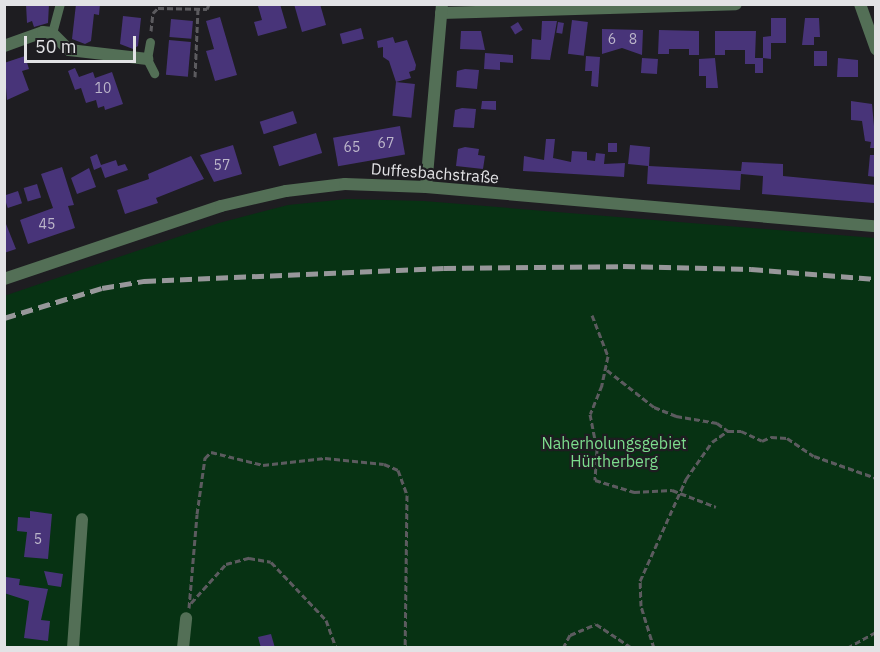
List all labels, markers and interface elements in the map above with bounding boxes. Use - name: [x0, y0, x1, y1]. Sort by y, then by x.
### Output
- scale bar: [27, 24, 140, 62]
- house number: 6: [608, 31, 616, 47]
- house number: 8: [629, 31, 637, 47]
- text: 50 m: [35, 35, 77, 58]
- house number: 10: [95, 80, 111, 96]
- house number: 67: [378, 135, 394, 151]
- house number: 65: [344, 139, 360, 155]
- house number: 57: [214, 157, 230, 173]
- street label: Duffesbachstraße: [370, 159, 500, 187]
- house number: 45: [39, 216, 55, 232]
- park label: Naherholungsgebiet Hürtherberg: [541, 433, 687, 471]
- house number: 5: [34, 531, 42, 547]

